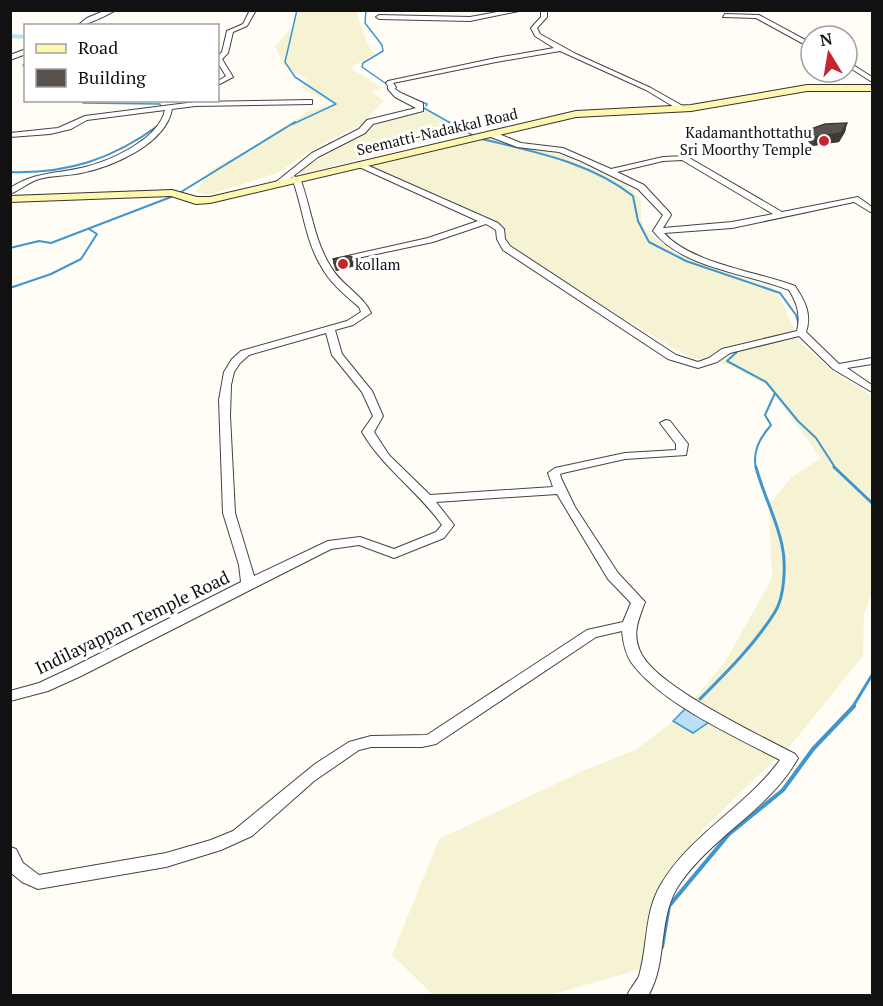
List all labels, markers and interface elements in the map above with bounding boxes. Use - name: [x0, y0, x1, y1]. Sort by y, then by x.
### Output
- legend: [24, 24, 219, 102]
- north arrow: [799, 24, 859, 84]
- text: N: [818, 27, 834, 51]
- text: Road: [78, 35, 118, 59]
- text: Building: [78, 65, 146, 89]
- street label: Seematti-Nadakkal Road: [354, 103, 520, 159]
- place label: Kadamanthottathu Sri Moorthy Temple: [680, 122, 812, 159]
- marker: Kadamanthottathu Sri Moorthy Temple: [817, 134, 831, 148]
- place label: kollam: [355, 254, 400, 274]
- marker: kollam: [336, 257, 350, 271]
- street label: Indilayappan Temple Road: [31, 564, 233, 680]

